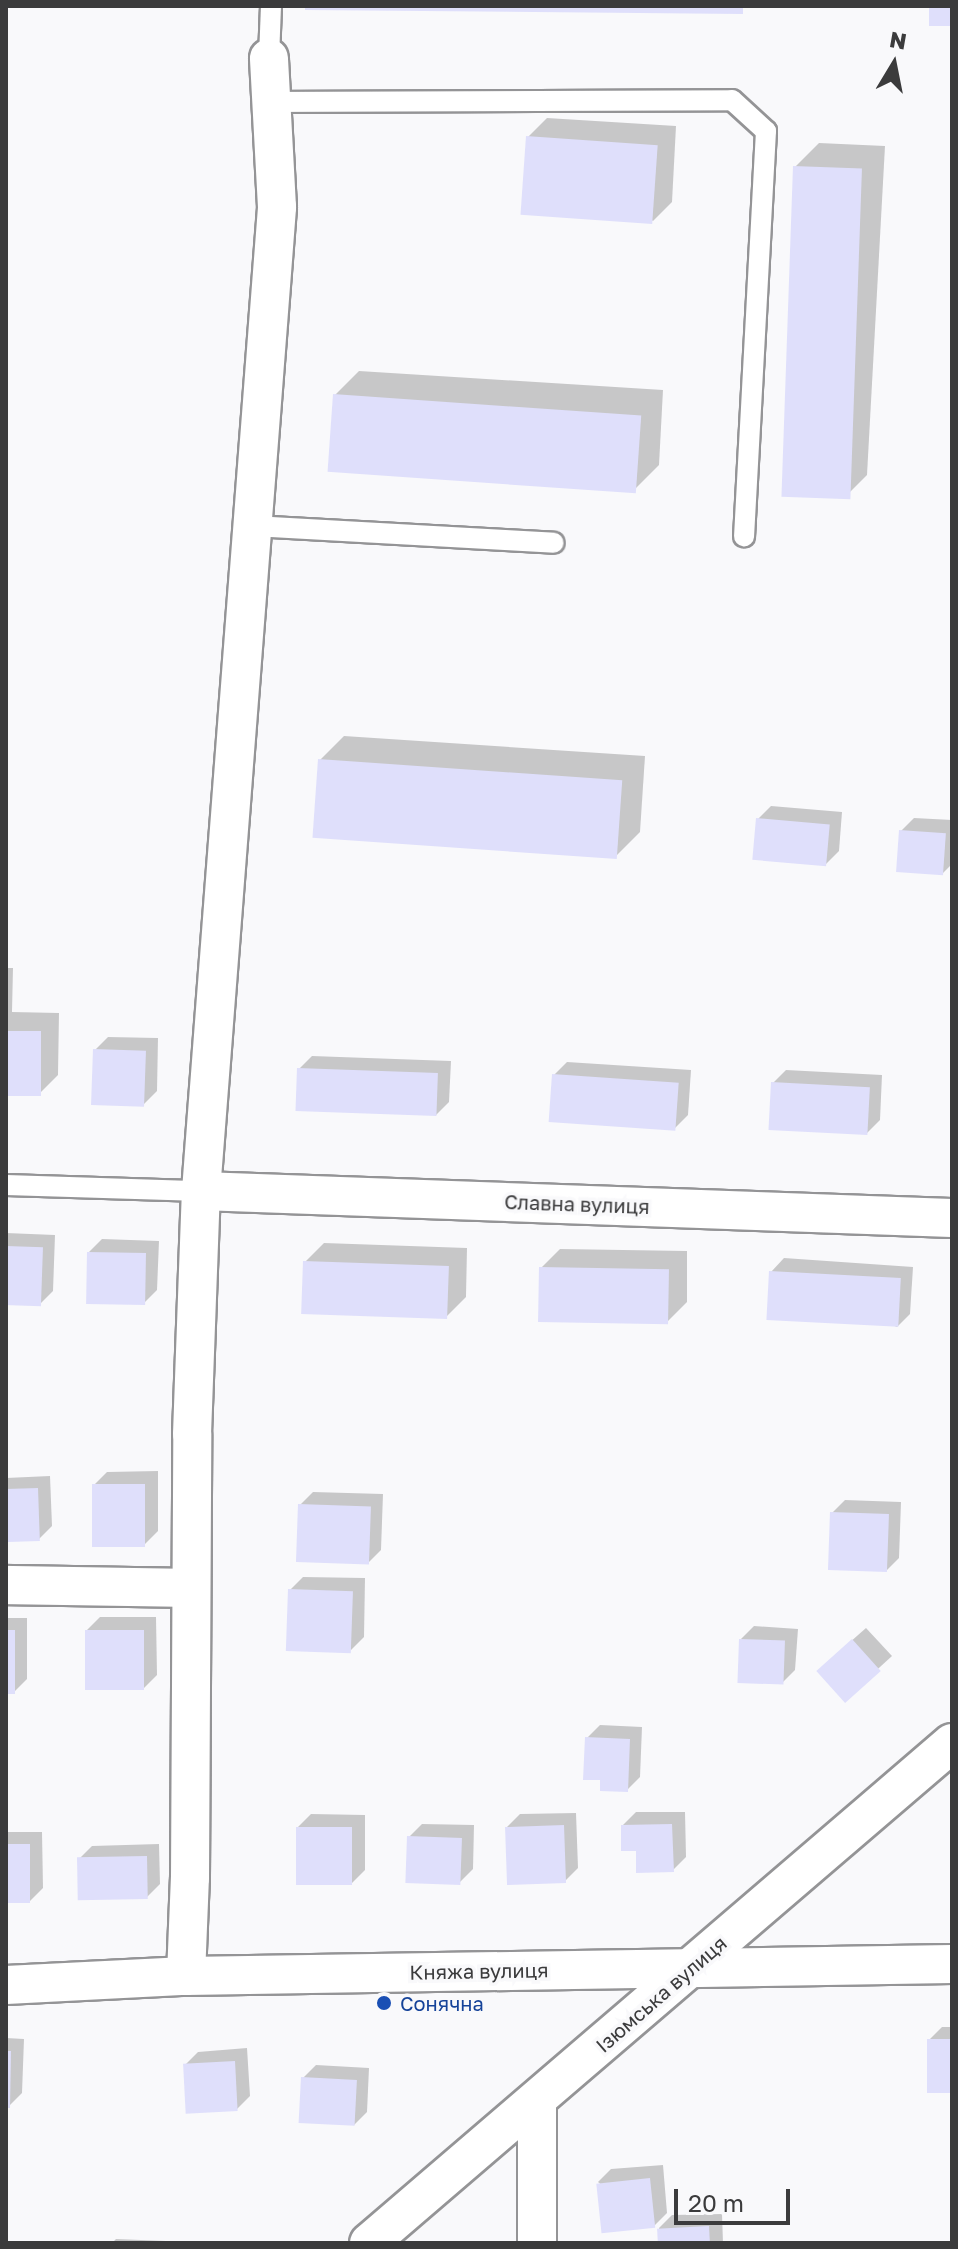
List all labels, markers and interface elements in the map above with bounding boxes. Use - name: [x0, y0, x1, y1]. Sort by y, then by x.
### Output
- north arrow: [854, 24, 934, 104]
- text: N: [888, 25, 909, 55]
- street label: Славна вулиця: [504, 1189, 650, 1219]
- street label: Ізюмська вулиця: [591, 1931, 731, 2057]
- street label: Княжа вулиця: [409, 1958, 549, 1984]
- place label: Сонячна: [400, 1991, 484, 2015]
- marker: Сонячна: [375, 1994, 393, 2012]
- scale bar: [678, 2173, 794, 2223]
- text: 20 m: [688, 2188, 744, 2217]

